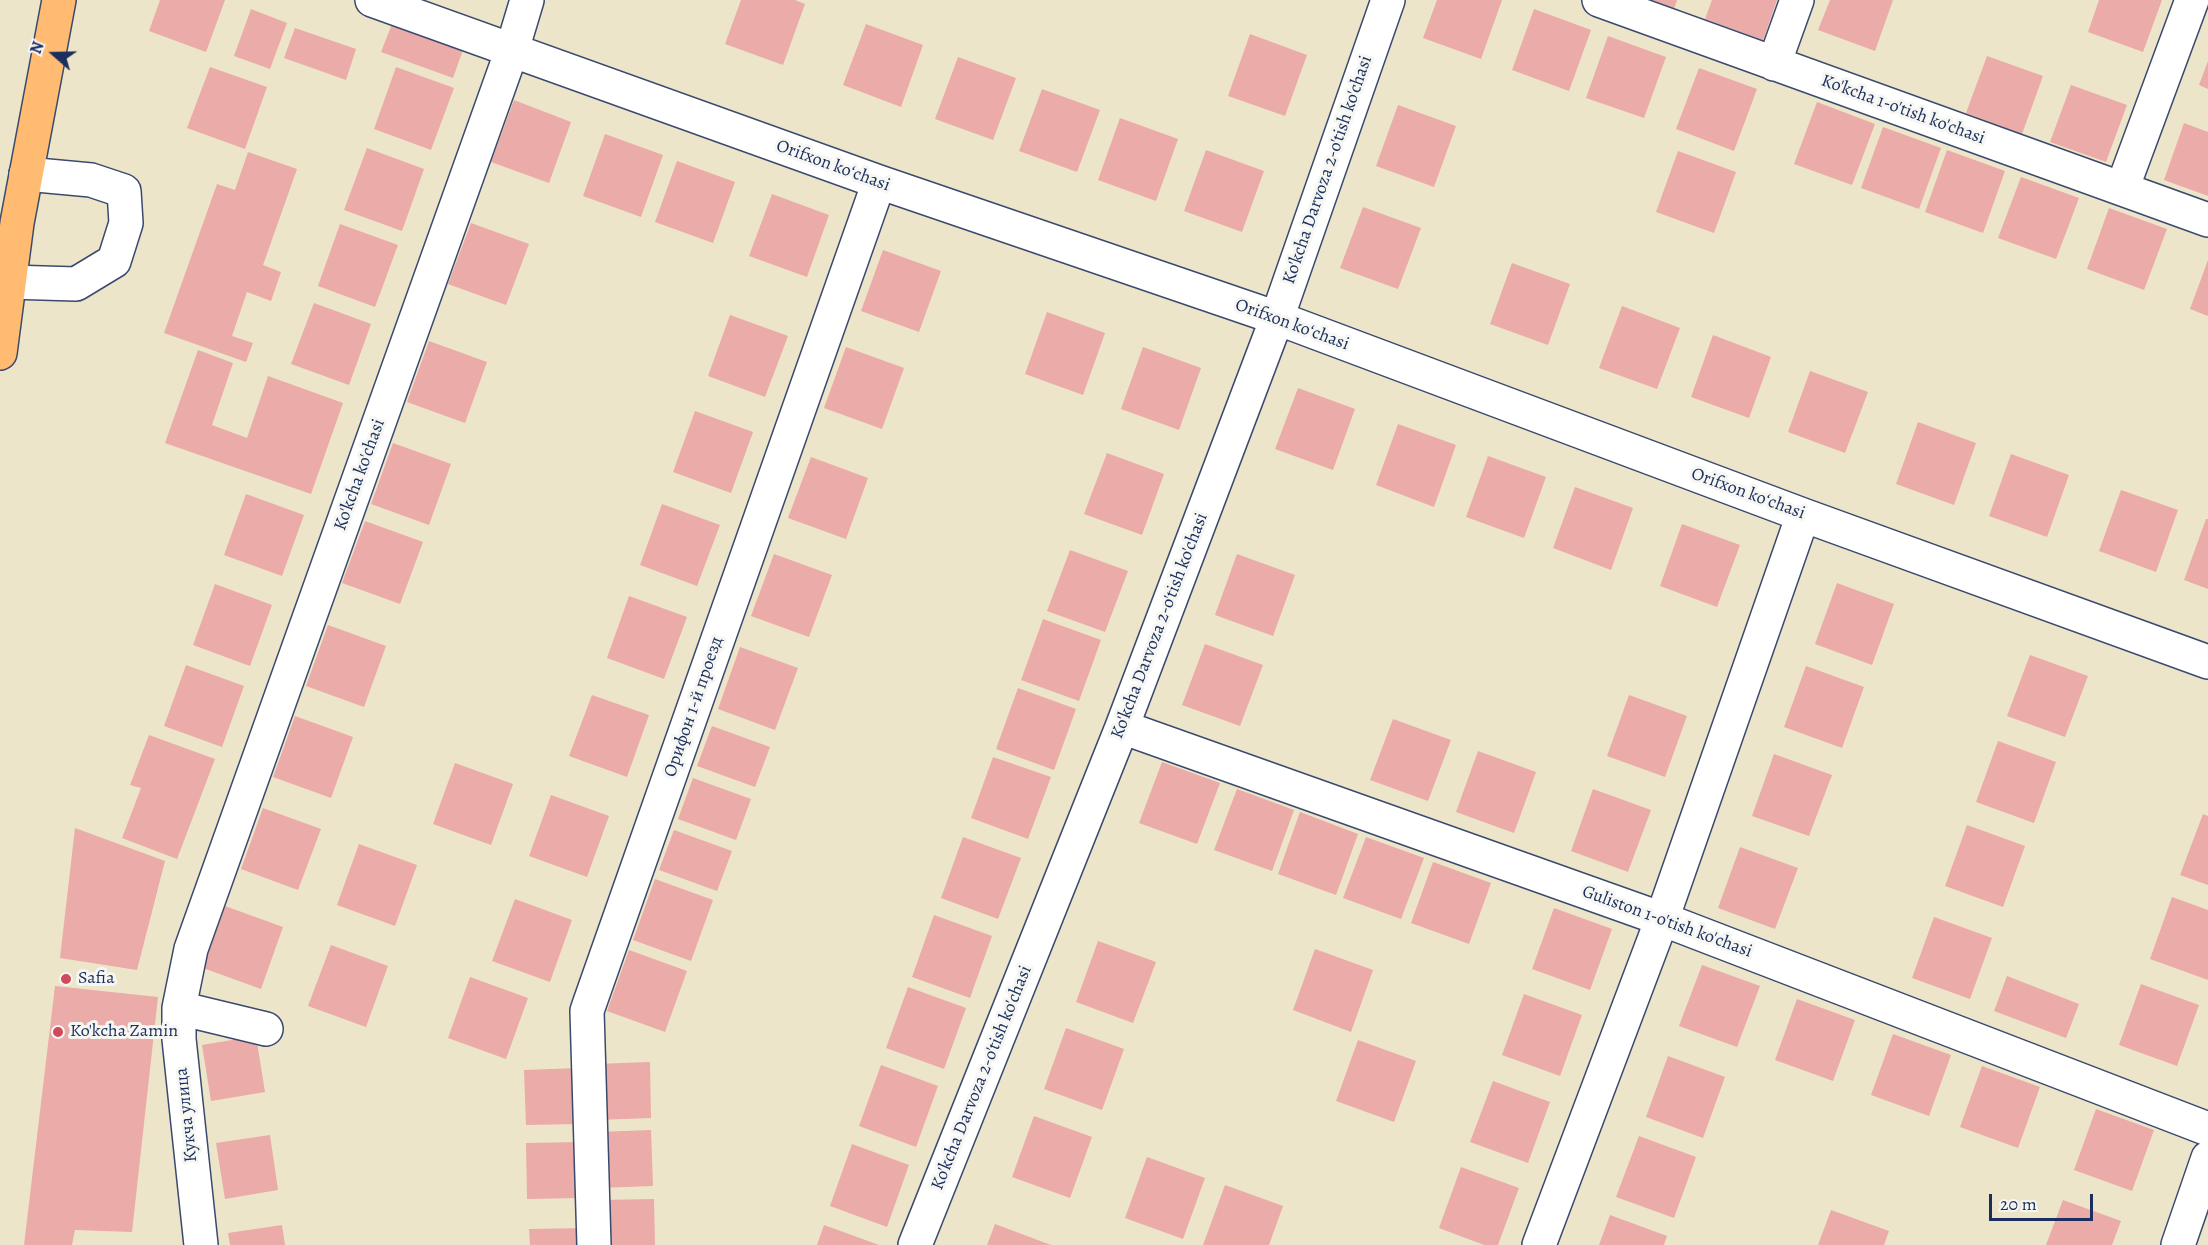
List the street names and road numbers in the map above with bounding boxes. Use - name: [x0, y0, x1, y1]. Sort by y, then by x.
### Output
- street label: Ko'kcha Darvoza 2-o'tish ko'chasi: [1279, 53, 1377, 287]
- street label: Ko'kcha 1-o'tish ko'chasi: [1818, 70, 1988, 150]
- street label: Orifxon koʻchasi: [773, 135, 893, 197]
- street label: Orifxon koʻchasi: [1232, 294, 1352, 356]
- street label: Ko'kcha ko'chasi: [330, 416, 390, 534]
- street label: Orifxon koʻchasi: [1688, 463, 1808, 525]
- street label: Ko'kcha Darvoza 2-o'tish ko'chasi: [1107, 510, 1213, 742]
- street label: Орифон 1-й проезд: [660, 634, 728, 780]
- street label: Guliston 1-o'tish ko'chasi: [1579, 881, 1755, 963]
- street label: Ko'kcha Darvoza 2-o'tish ko'chasi: [927, 963, 1037, 1193]
- street label: Кукча улица: [171, 1067, 203, 1163]

